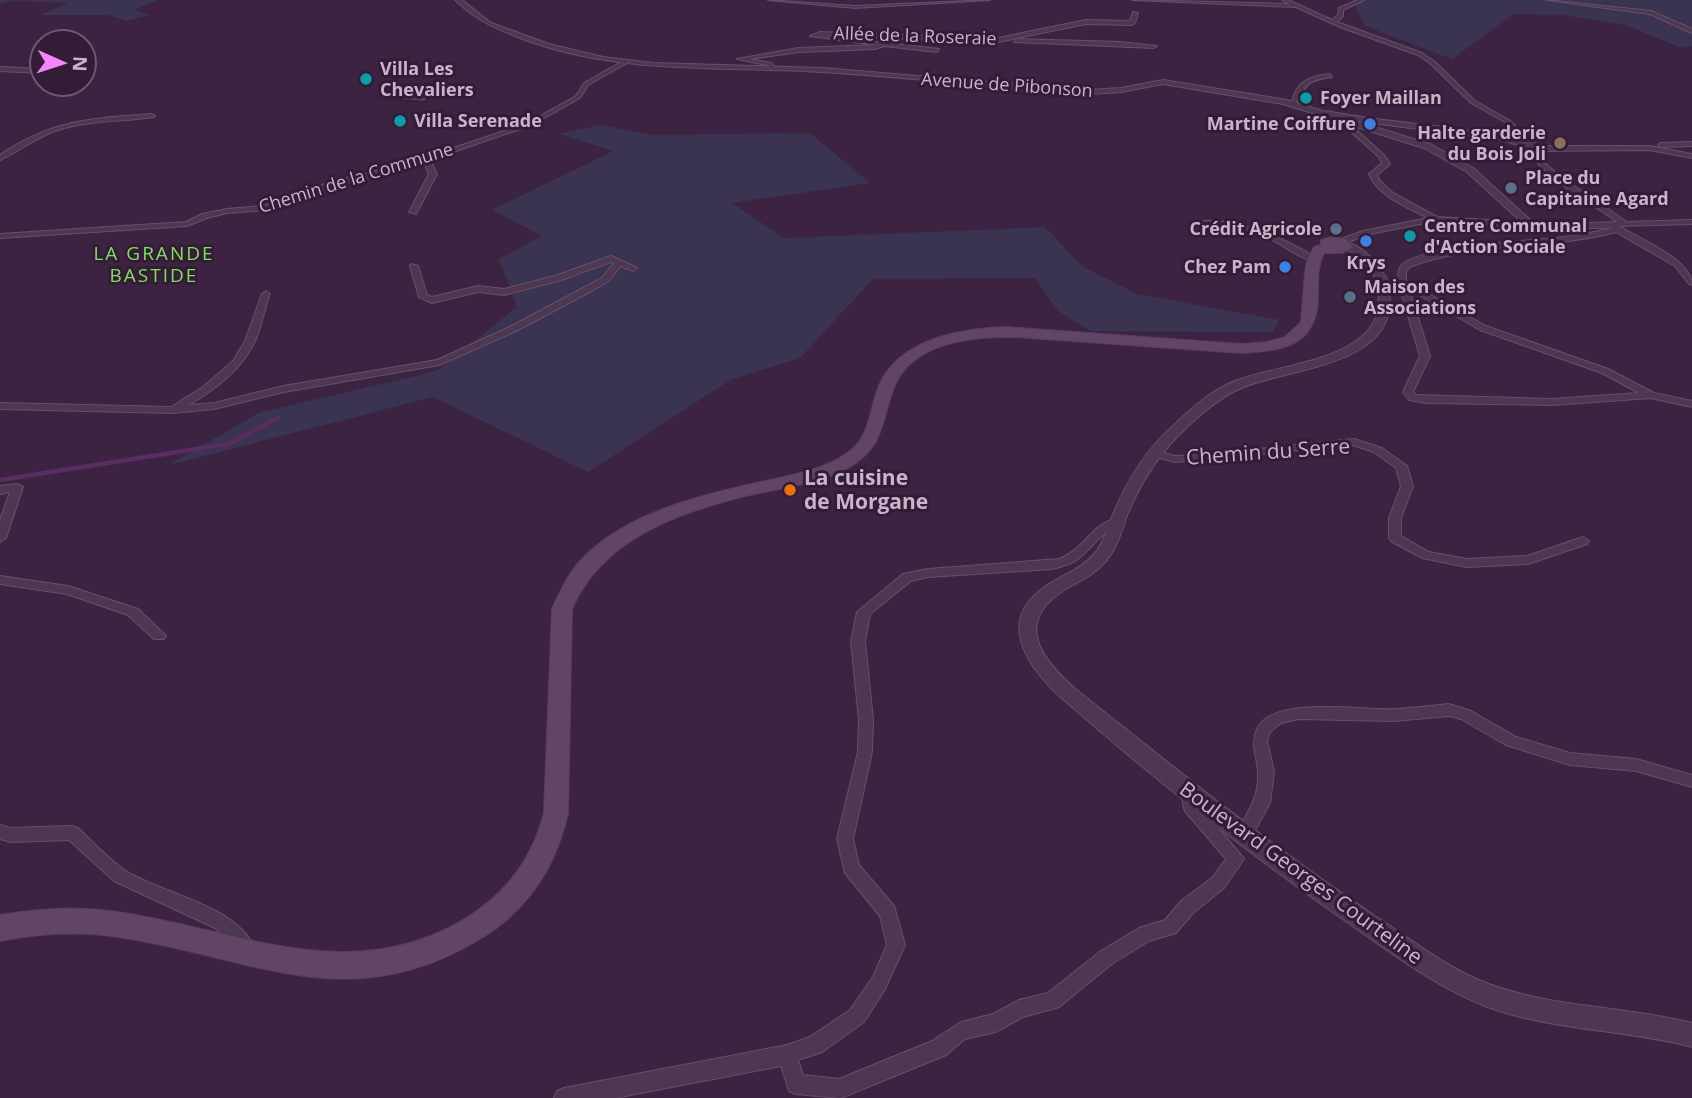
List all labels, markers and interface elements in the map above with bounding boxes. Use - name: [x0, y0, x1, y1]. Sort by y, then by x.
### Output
- street label: Allée de la Roseraie: [833, 20, 997, 50]
- north arrow: [28, 28, 98, 98]
- text: N: [67, 55, 93, 72]
- place label: Villa Les Chevaliers: [380, 56, 474, 101]
- street label: Avenue de Pibonson: [921, 66, 1094, 102]
- marker: Villa Les Chevaliers: [358, 71, 374, 87]
- place label: Foyer Maillan: [1320, 85, 1442, 109]
- marker: Foyer Maillan: [1298, 90, 1314, 106]
- place label: Villa Serenade: [414, 108, 542, 132]
- place label: Martine Coiffure: [1207, 111, 1356, 135]
- marker: Villa Serenade: [392, 113, 408, 129]
- marker: Martine Coiffure: [1362, 116, 1378, 132]
- place label: Halte garderie du Bois Joli: [1417, 120, 1546, 165]
- marker: Halte garderie du Bois Joli: [1552, 135, 1568, 151]
- street label: Chemin de la Commune: [256, 136, 456, 218]
- place label: Place du Capitaine Agard: [1525, 165, 1669, 210]
- marker: Place du Capitaine Agard: [1503, 180, 1519, 196]
- place label: Centre Communal d'Action Sociale: [1424, 213, 1587, 258]
- place label: Crédit Agricole: [1190, 216, 1322, 240]
- marker: Crédit Agricole: [1328, 221, 1344, 237]
- marker: Centre Communal d'Action Sociale: [1402, 228, 1418, 244]
- marker: Krys: [1358, 233, 1374, 249]
- district label: LA GRANDE BASTIDE: [93, 240, 215, 288]
- place label: Krys: [1346, 250, 1386, 274]
- place label: Chez Pam: [1184, 254, 1271, 278]
- marker: Chez Pam: [1277, 259, 1293, 275]
- place label: Maison des Associations: [1364, 274, 1476, 319]
- marker: Maison des Associations: [1342, 289, 1358, 305]
- street label: Chemin du Serre: [1185, 431, 1351, 471]
- place label: La cuisine de Morgane: [804, 463, 928, 515]
- marker: La cuisine de Morgane: [782, 482, 798, 498]
- street label: Boulevard Georges Courteline: [1174, 774, 1429, 970]

